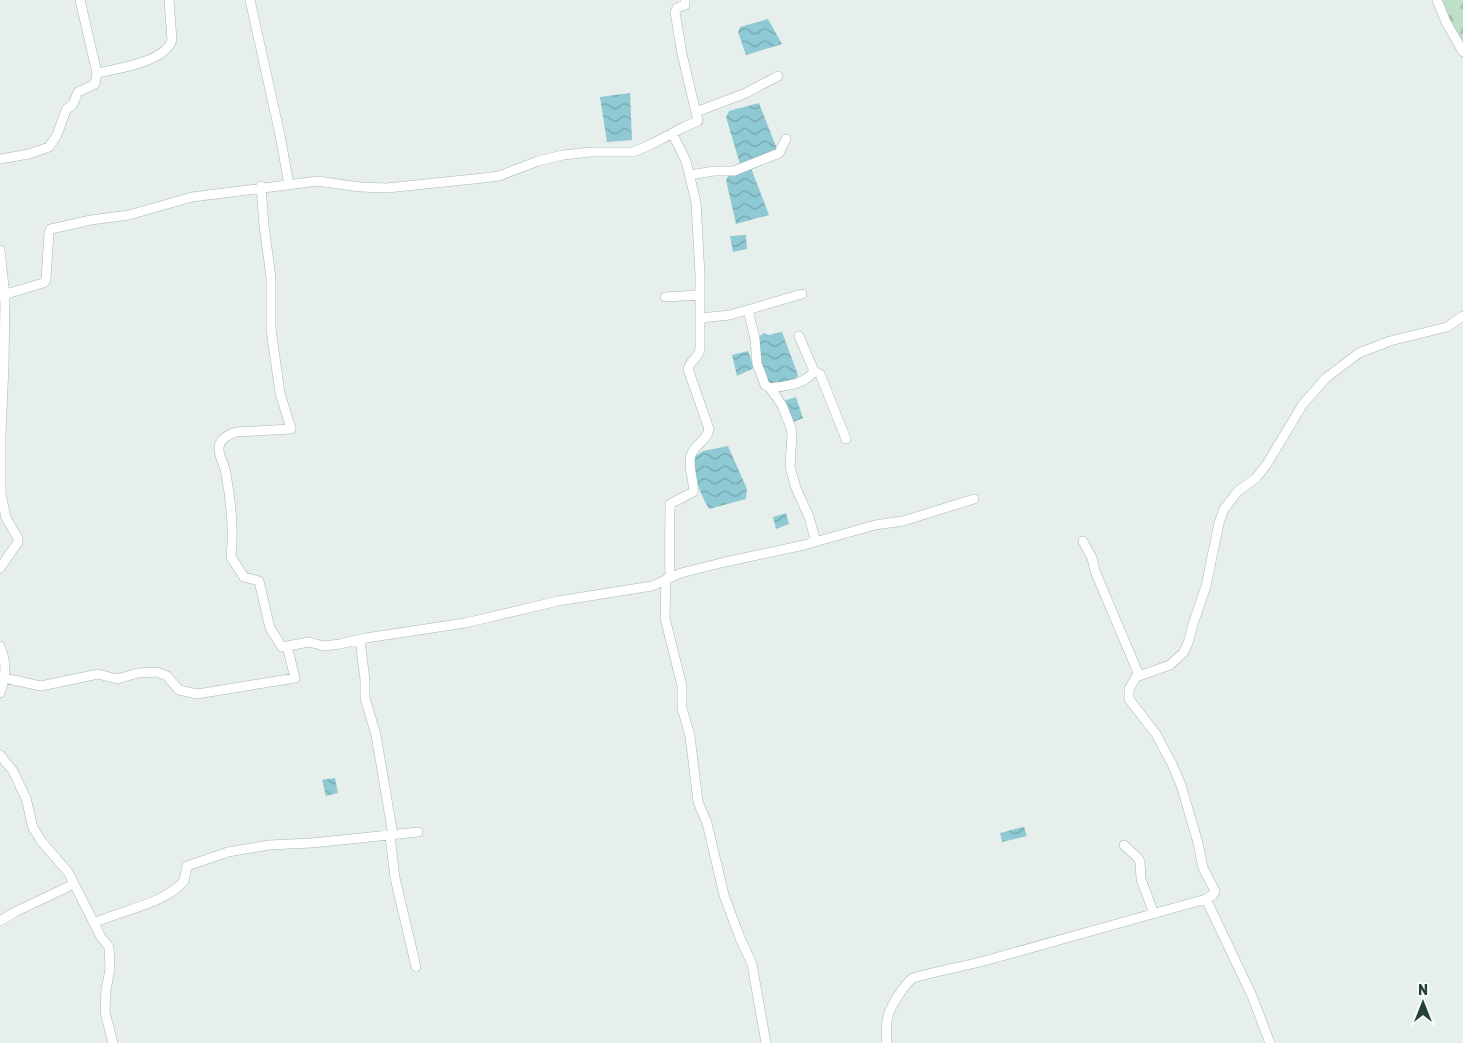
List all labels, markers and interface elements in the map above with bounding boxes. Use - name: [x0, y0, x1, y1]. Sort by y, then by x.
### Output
- north arrow: [1398, 978, 1448, 1028]
- text: N: [1418, 982, 1428, 999]

